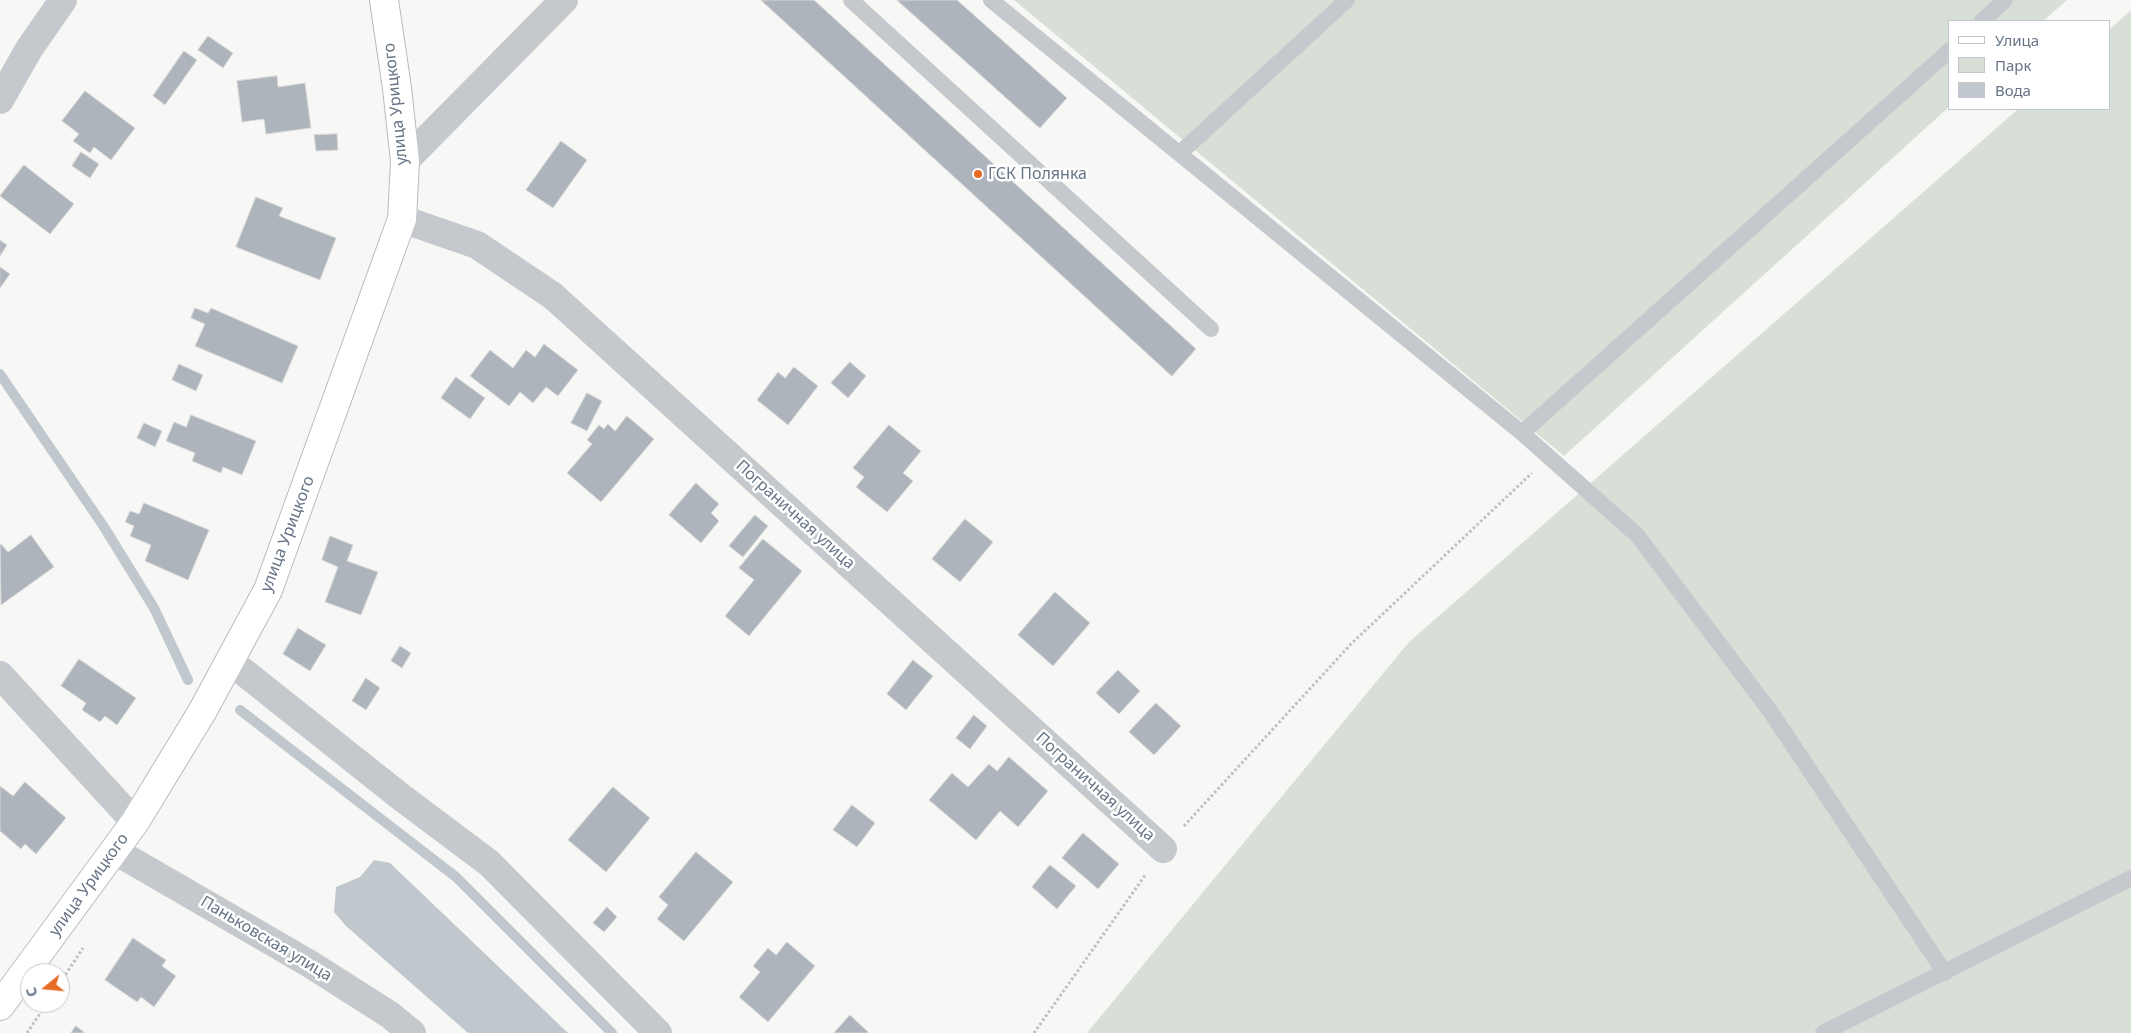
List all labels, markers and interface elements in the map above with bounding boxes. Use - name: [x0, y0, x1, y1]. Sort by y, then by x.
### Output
- legend: [1948, 20, 2111, 110]
- text: Улица: [1995, 30, 2039, 50]
- street label: улица Урицкого: [380, 42, 412, 166]
- text: Парк: [1995, 55, 2031, 75]
- text: Вода: [1995, 80, 2031, 100]
- place label: ГСК Полянка: [988, 164, 1087, 184]
- marker: ГСК Полянка: [972, 168, 984, 180]
- street label: Пограничная улица: [732, 457, 858, 573]
- street label: улица Урицкого: [257, 473, 319, 595]
- street label: Пограничная улица: [1032, 729, 1158, 845]
- street label: улица Урицкого: [45, 830, 133, 940]
- street label: Паньковская улица: [197, 892, 335, 986]
- north arrow: [20, 963, 70, 1013]
- text: С: [21, 985, 42, 999]

